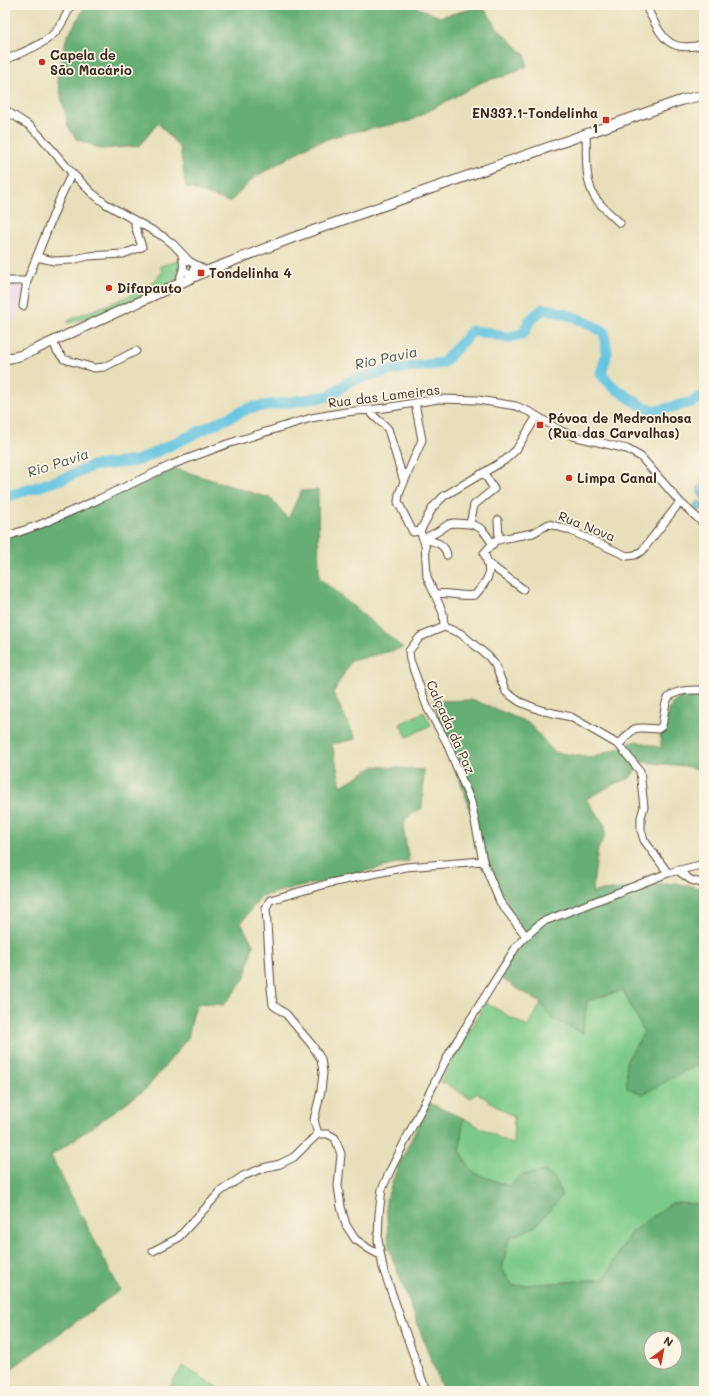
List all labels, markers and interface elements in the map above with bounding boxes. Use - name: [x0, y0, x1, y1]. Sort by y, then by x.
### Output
- place label: Capela de São Macário: [50, 46, 132, 78]
- marker: Capela de São Macário: [37, 57, 47, 67]
- place label: EN337.1-Tondelinha 1: [472, 104, 598, 136]
- marker: EN337.1-Tondelinha 1: [601, 115, 611, 125]
- place label: Tondelinha 4: [209, 264, 292, 281]
- marker: Tondelinha 4: [196, 268, 206, 278]
- place label: Difapauto: [117, 279, 182, 296]
- marker: Difapauto: [104, 283, 114, 293]
- water label: Rio Pavia: [353, 342, 419, 373]
- street label: Rua das Lameiras: [327, 380, 441, 411]
- place label: Póvoa de Medronhosa (Rua das Carvalhas): [548, 409, 692, 441]
- marker: Póvoa de Medronhosa (Rua das Carvalhas): [535, 420, 545, 430]
- water label: Rio Pavia: [25, 444, 91, 481]
- place label: Limpa Canal: [577, 469, 657, 486]
- marker: Limpa Canal: [564, 473, 574, 483]
- street label: Rua Nova: [556, 506, 618, 545]
- street label: Calçada da Paz: [423, 677, 480, 776]
- north arrow: [643, 1330, 683, 1370]
- text: N: [661, 1333, 676, 1350]

